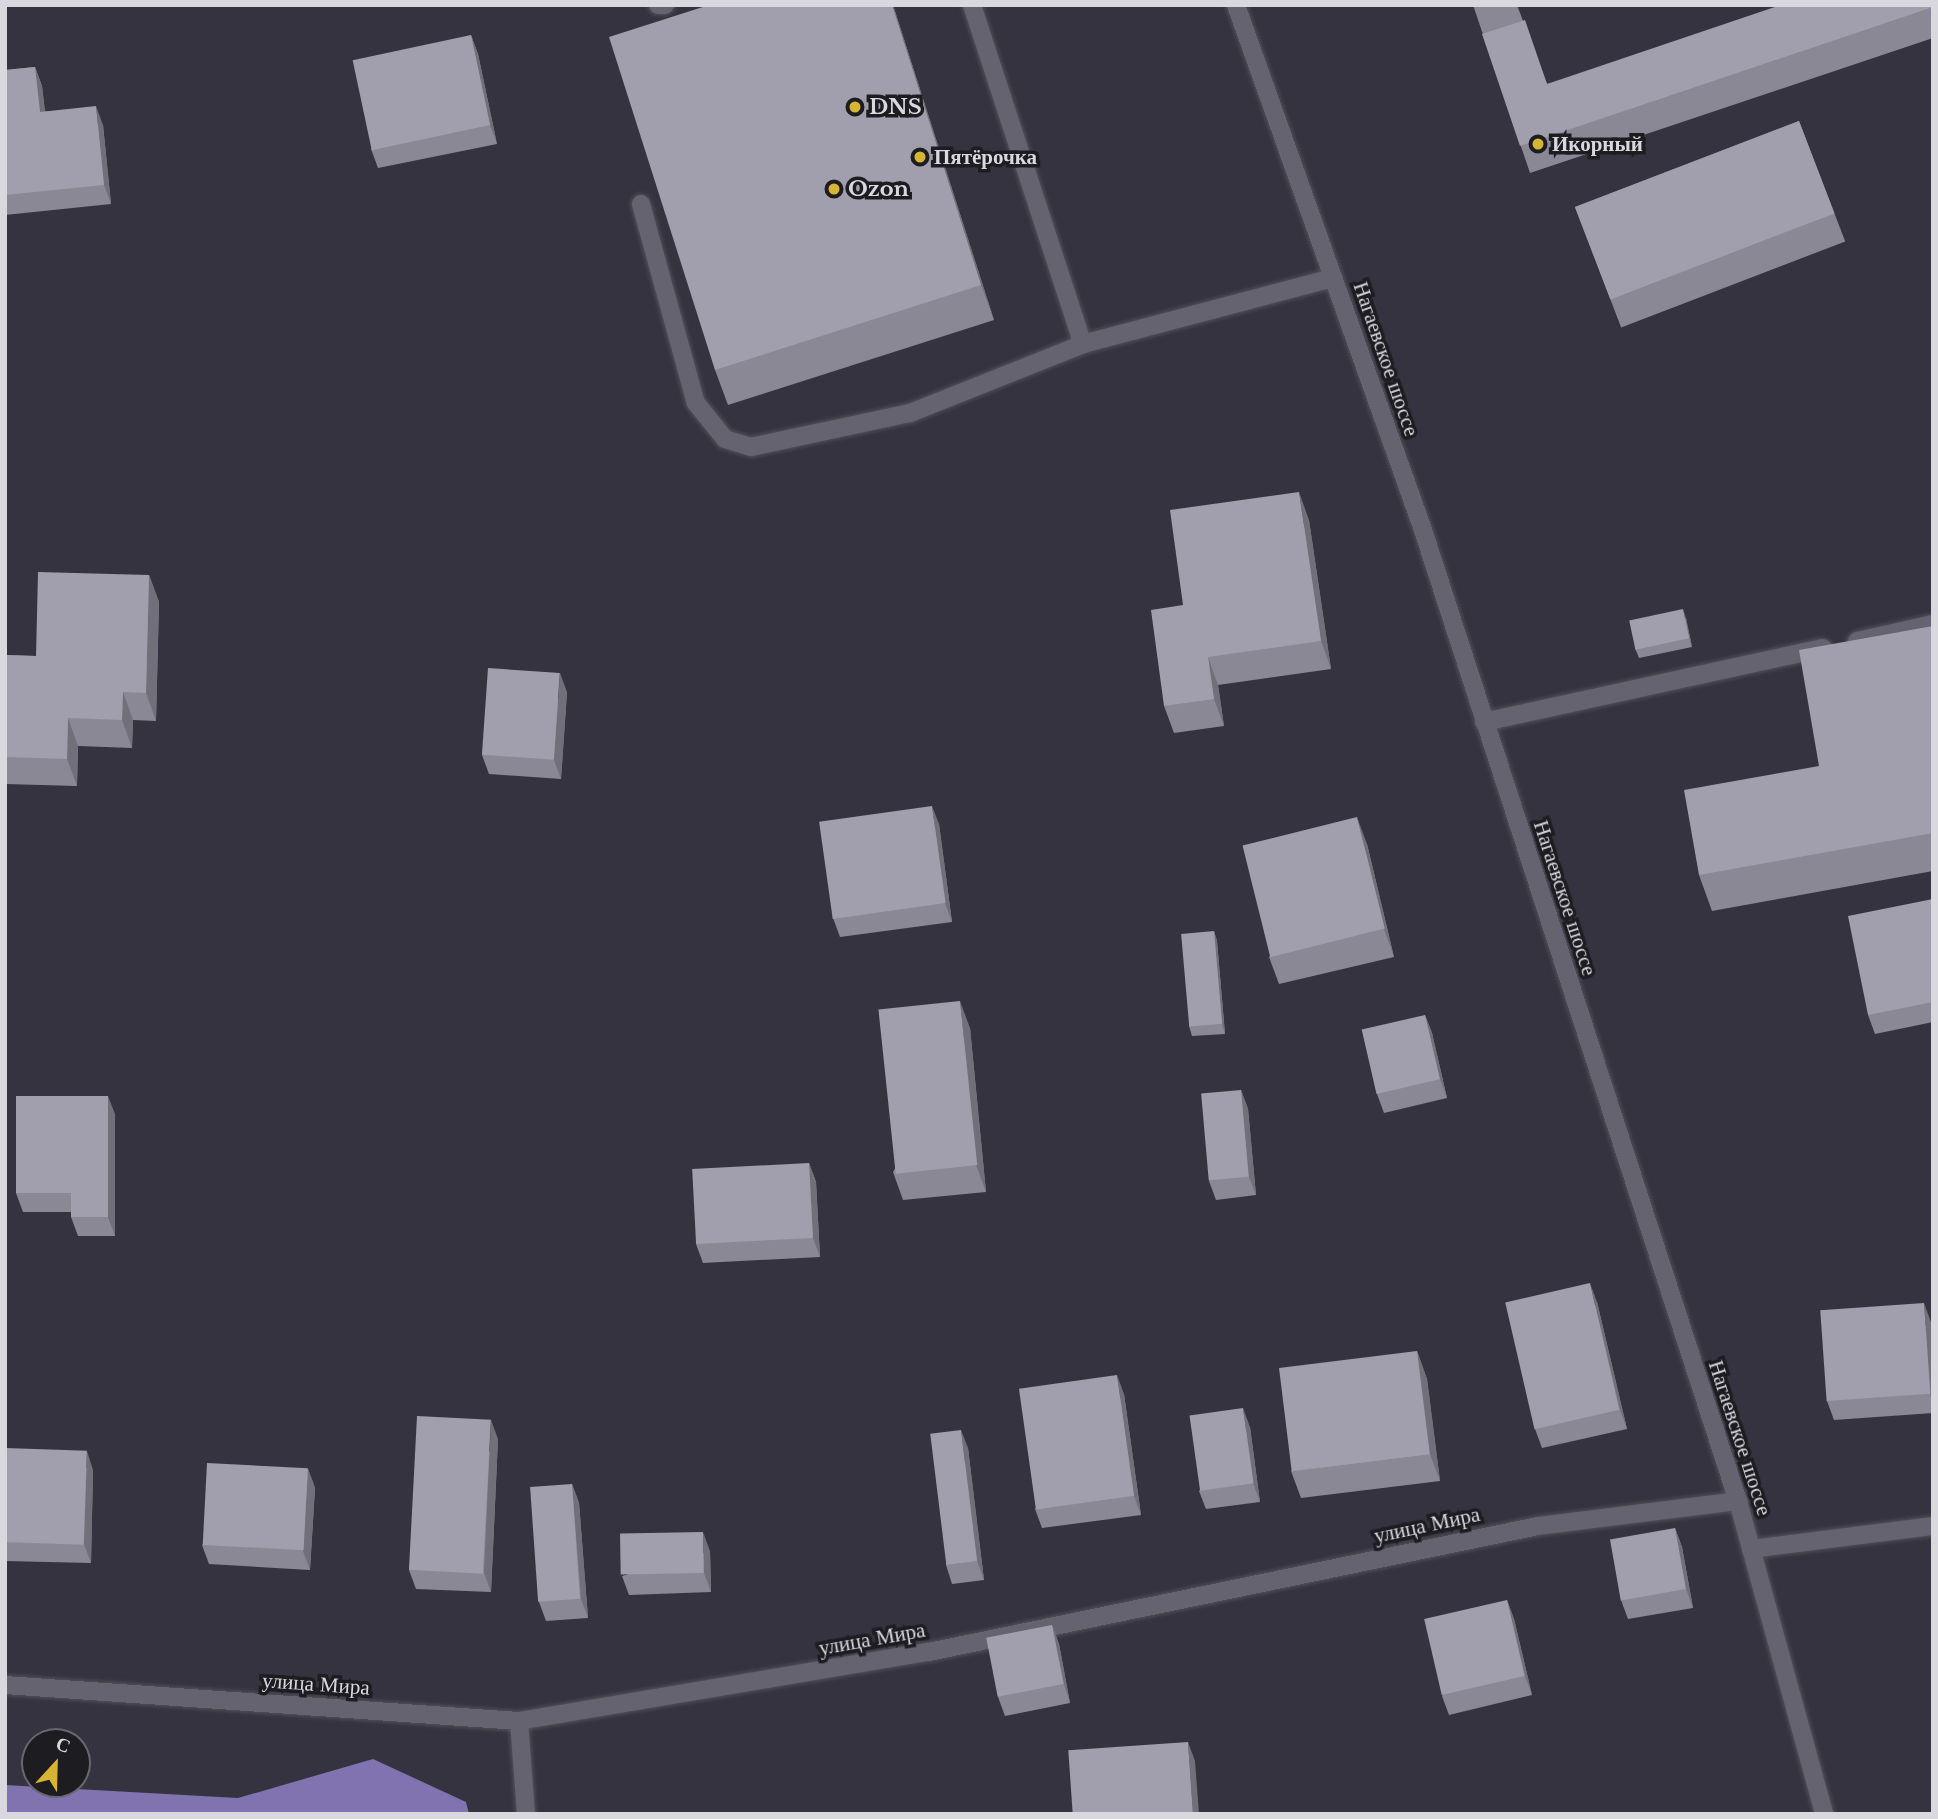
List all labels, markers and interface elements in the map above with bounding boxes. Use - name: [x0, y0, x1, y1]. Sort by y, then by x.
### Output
- place label: DNS: [869, 94, 922, 120]
- marker: DNS: [847, 99, 863, 115]
- place label: Икорный: [1552, 131, 1643, 157]
- marker: Икорный: [1530, 136, 1546, 152]
- place label: Пятёрочка: [934, 144, 1037, 170]
- marker: Пятёрочка: [912, 149, 928, 165]
- place label: Ozon: [848, 176, 909, 202]
- marker: Ozon: [826, 181, 842, 197]
- street label: Нагаевское шоссе: [1348, 279, 1424, 439]
- street label: Нагаевское шоссе: [1528, 817, 1602, 979]
- street label: Нагаевское шоссе: [1703, 1357, 1777, 1519]
- street label: улица Мира: [1372, 1501, 1482, 1549]
- street label: улица Мира: [817, 1617, 927, 1661]
- street label: улица Мира: [261, 1668, 371, 1700]
- north arrow: [21, 1728, 91, 1798]
- text: С: [53, 1732, 74, 1758]

